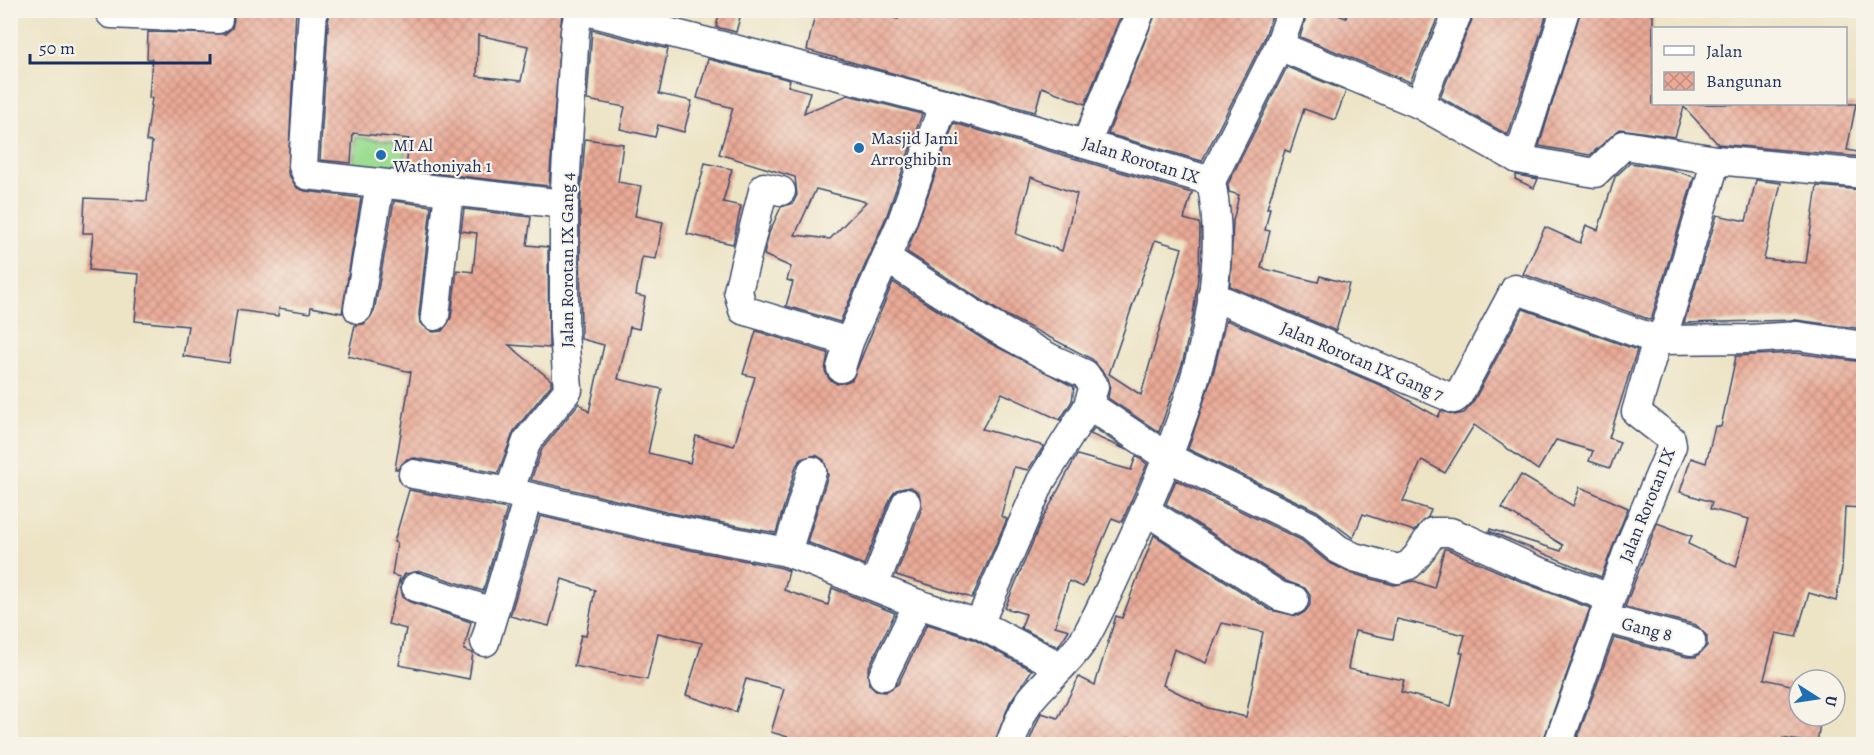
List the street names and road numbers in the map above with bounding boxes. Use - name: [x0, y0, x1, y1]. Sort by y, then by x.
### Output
- street label: Jalan Rorotan IX: [1080, 131, 1203, 189]
- street label: Jalan Rorotan IX Gang 4: [555, 172, 579, 348]
- street label: Jalan Rorotan IX Gang 7: [1277, 316, 1448, 406]
- street label: Jalan Rorotan IX: [1613, 444, 1681, 566]
- street label: Gang 8: [1619, 611, 1675, 647]

